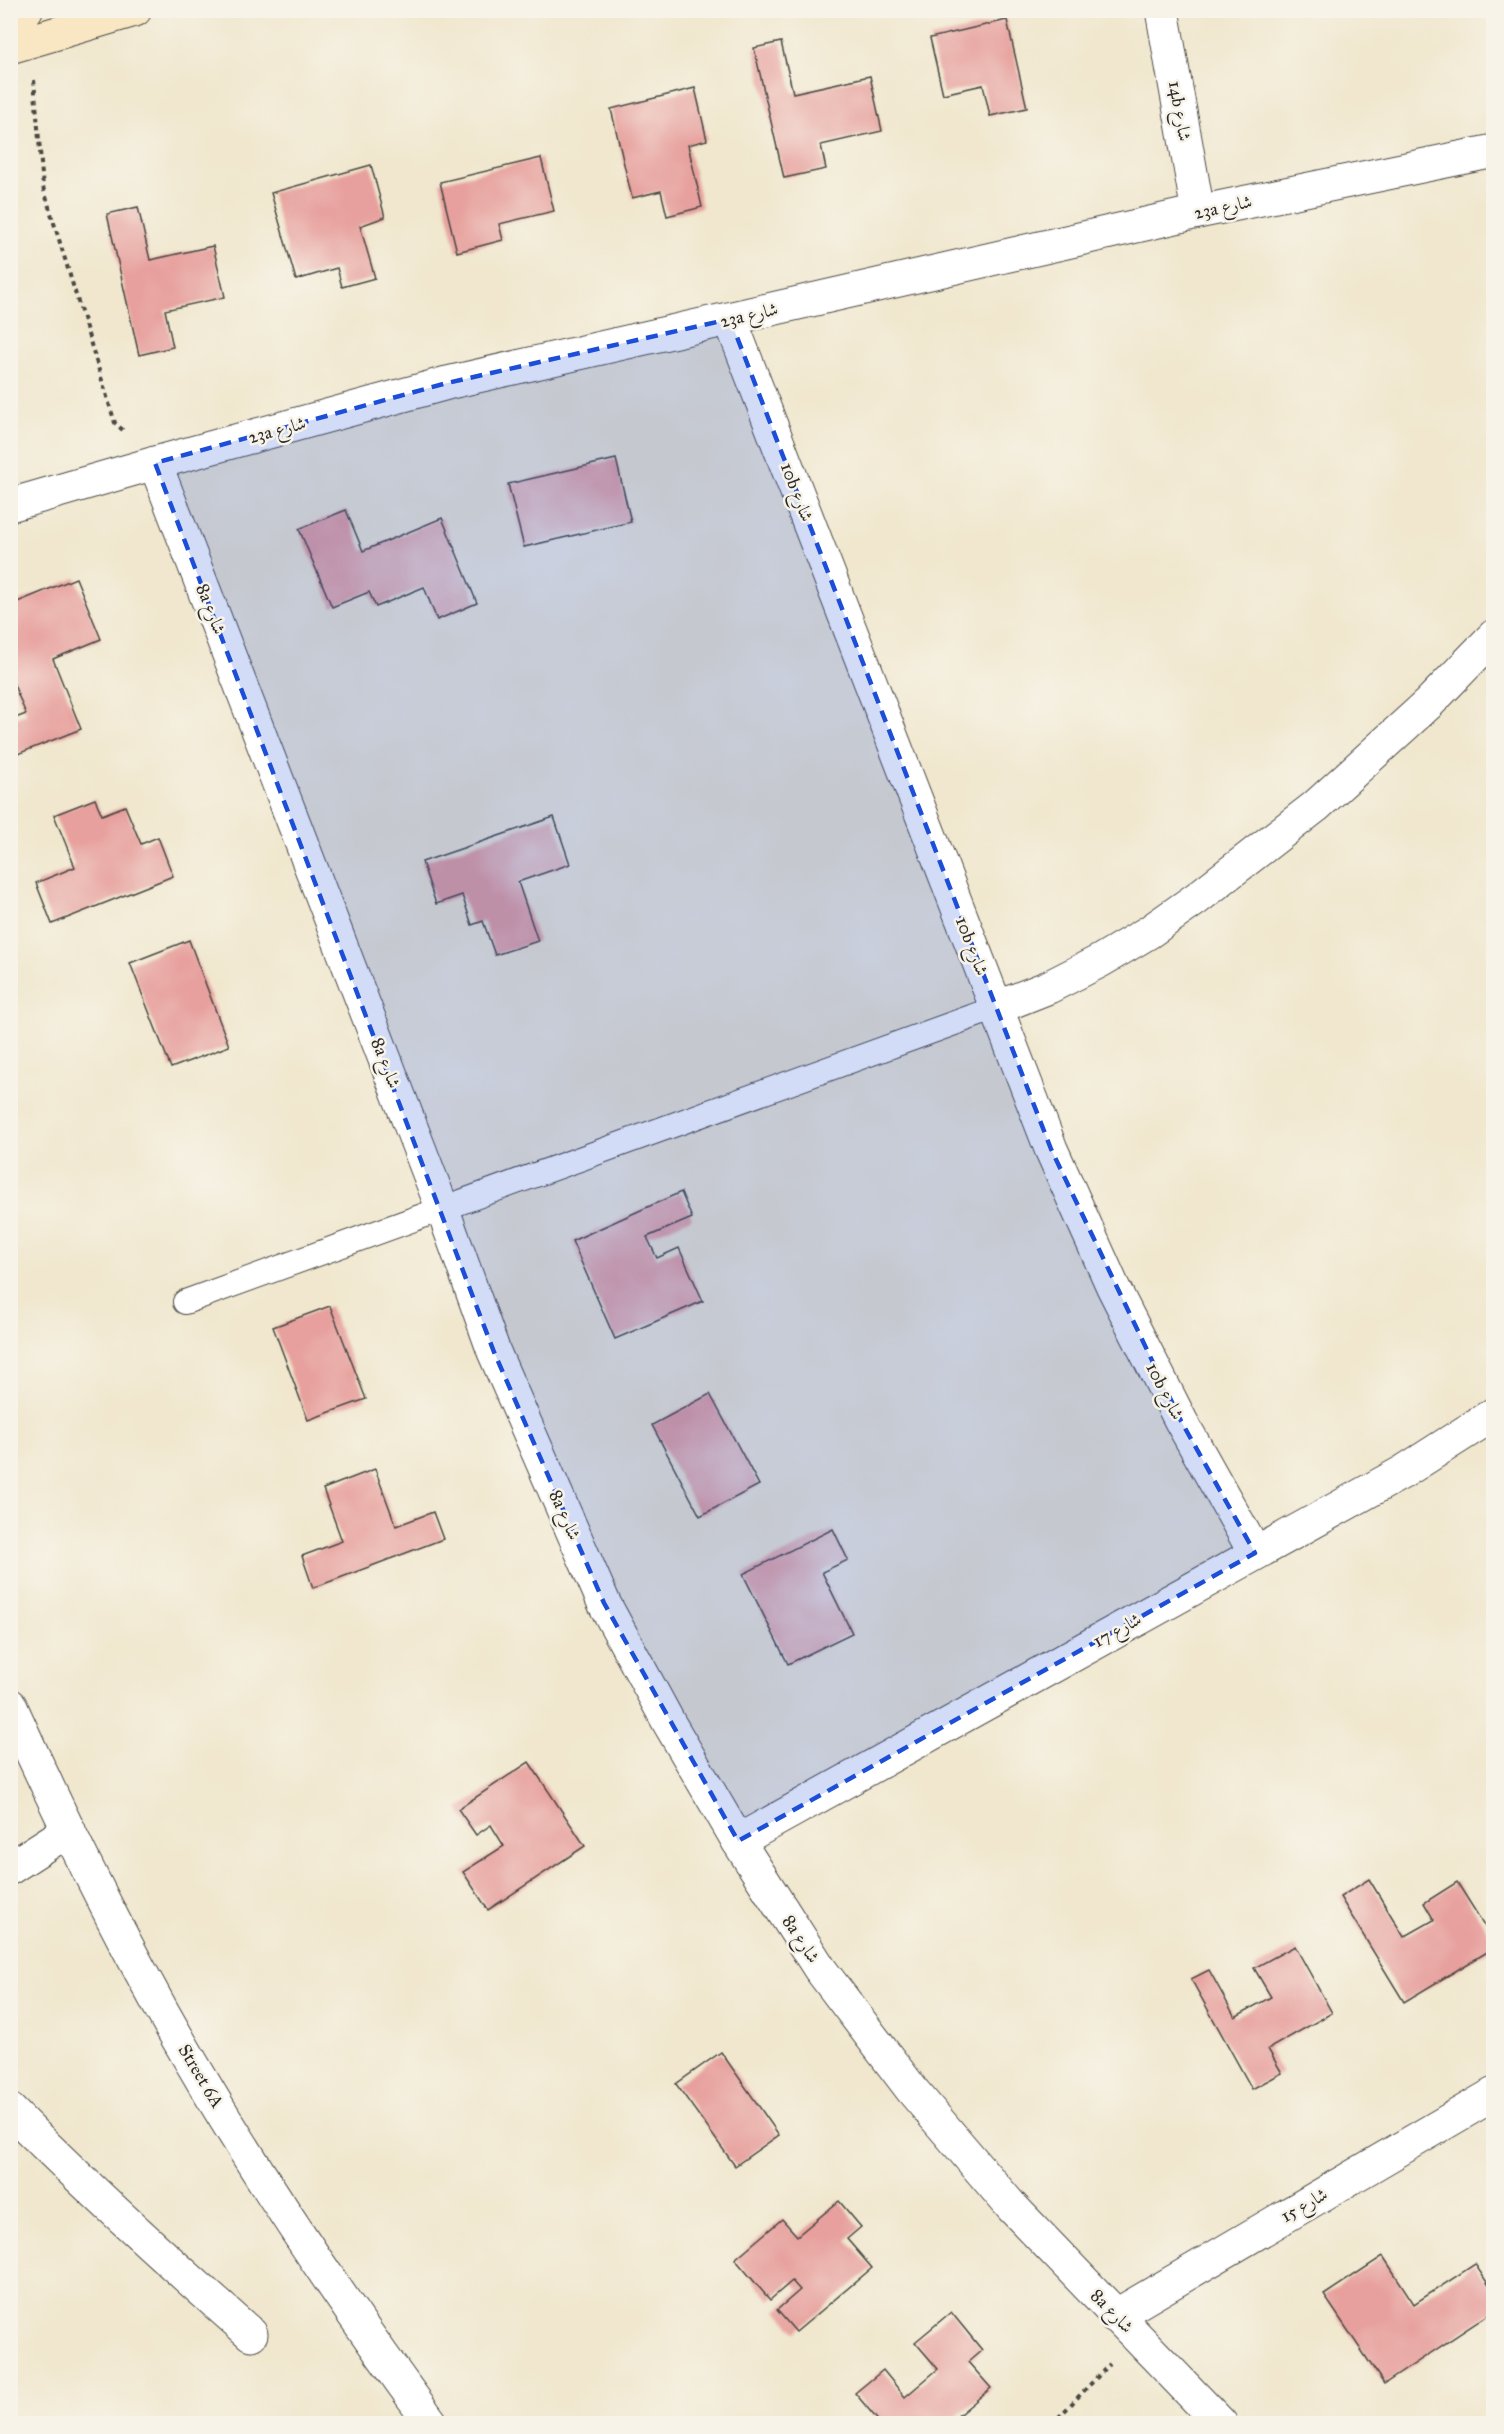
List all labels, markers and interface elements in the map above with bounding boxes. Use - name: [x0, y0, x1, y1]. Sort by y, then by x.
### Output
- street label: 14b شارع: [1160, 79, 1196, 144]
- street label: 23a شارع: [1192, 190, 1255, 228]
- street label: 23a شارع: [718, 298, 781, 336]
- street label: 23a شارع: [246, 412, 309, 452]
- street label: 10b شارع: [772, 459, 818, 526]
- street label: 8a شارع: [188, 581, 231, 639]
- street label: 10b شارع: [947, 913, 993, 980]
- street label: 8a شارع: [363, 1035, 406, 1093]
- street label: 10b شارع: [1138, 1359, 1189, 1425]
- street label: 8a شارع: [541, 1487, 586, 1545]
- street label: شارع 17: [1089, 1608, 1147, 1656]
- street label: 8a شارع: [774, 1911, 824, 1969]
- street label: Street 6A: [174, 2040, 228, 2112]
- street label: شارع 15: [1277, 2183, 1333, 2231]
- street label: 8a شارع: [1083, 2285, 1138, 2340]

